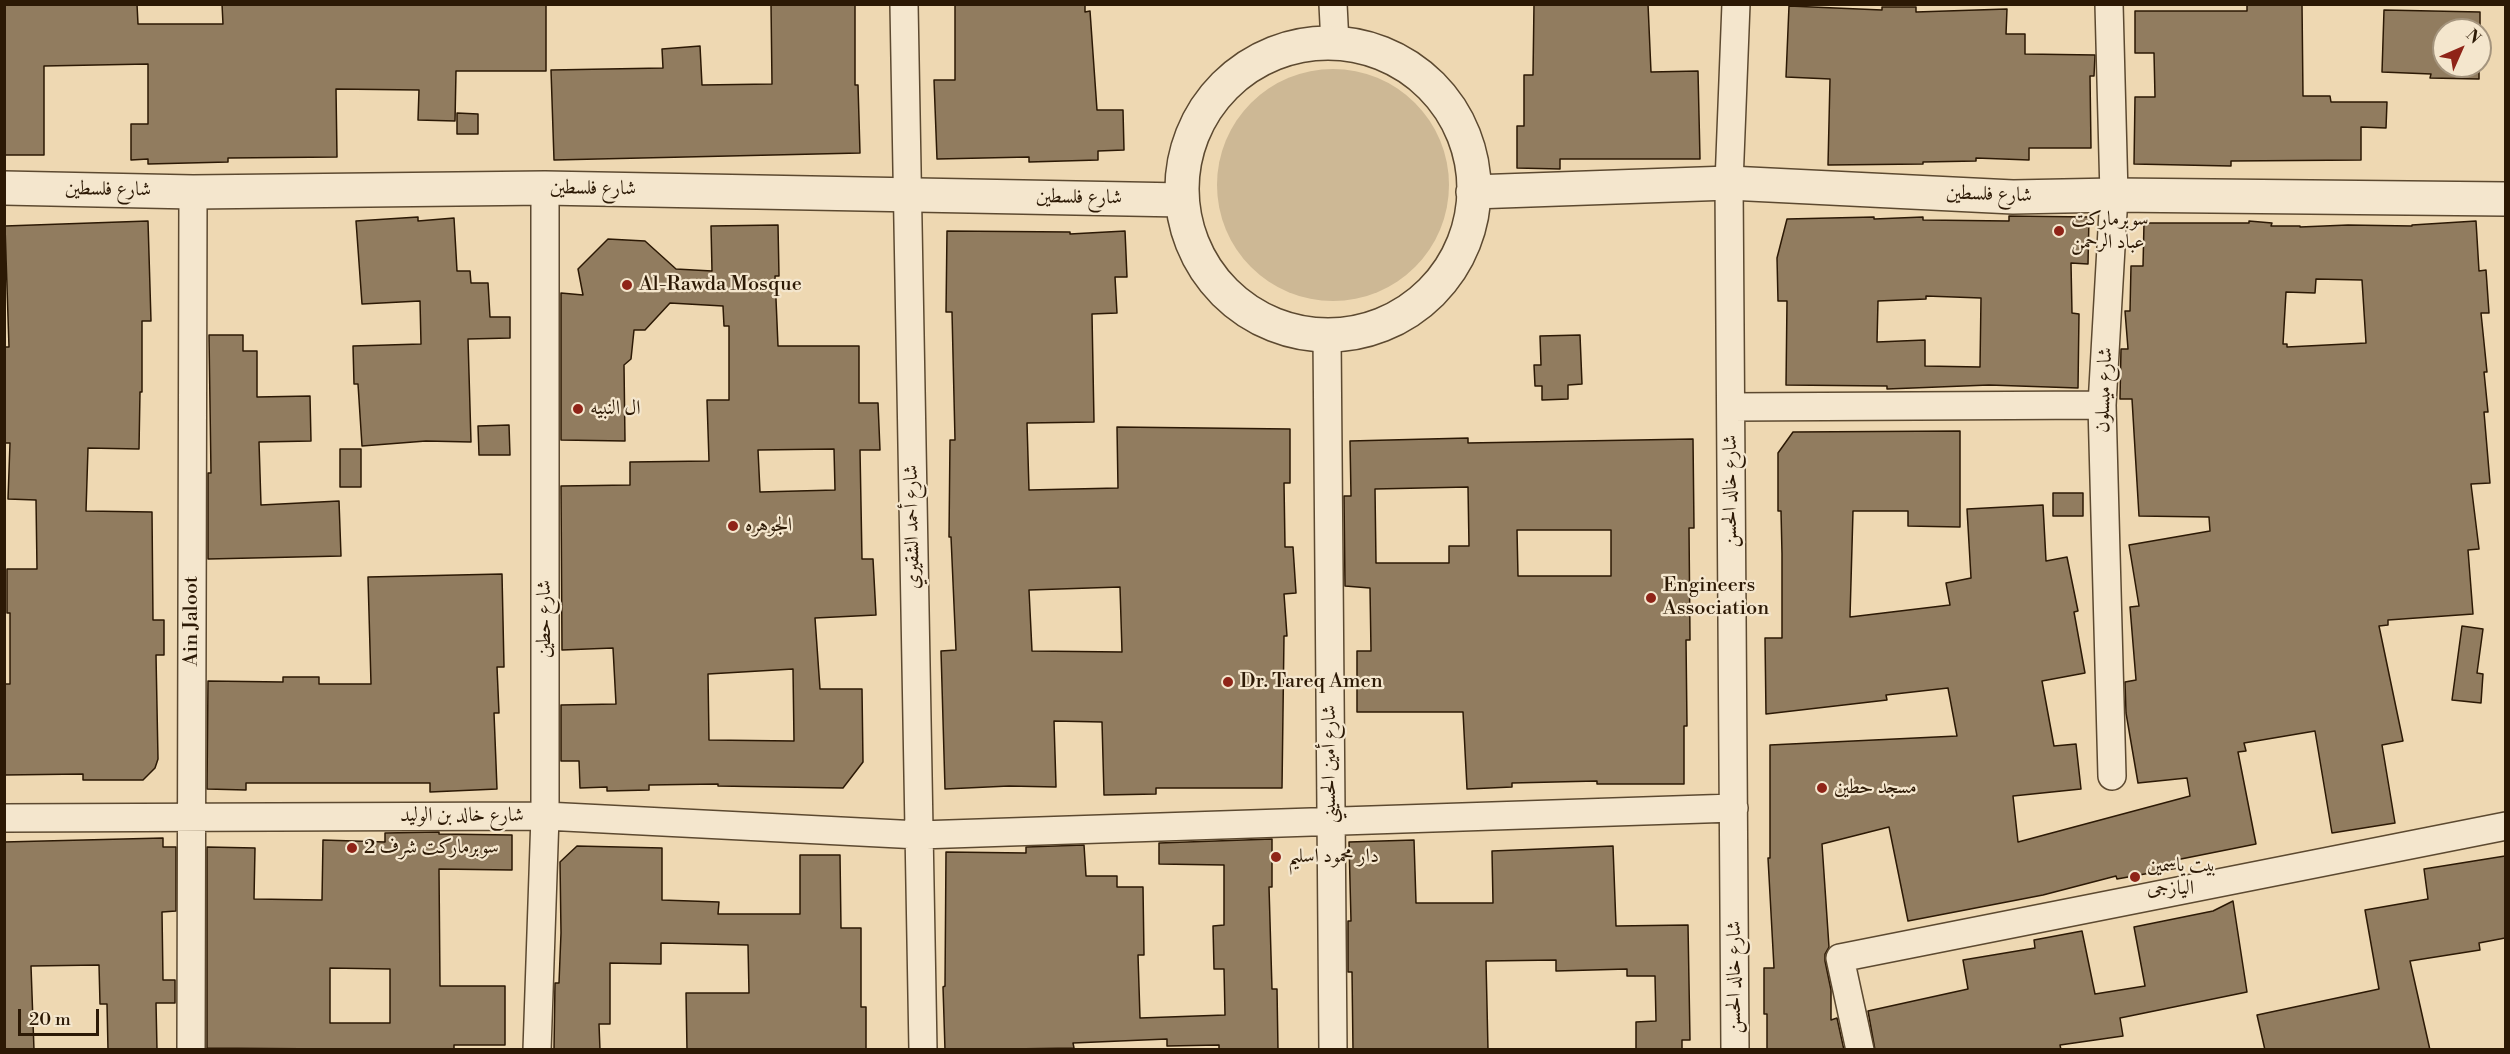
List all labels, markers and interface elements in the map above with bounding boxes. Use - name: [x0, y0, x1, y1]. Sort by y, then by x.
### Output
- north arrow: [2432, 18, 2492, 78]
- text: N: [2462, 25, 2485, 48]
- street label: شارع فلسطين: [550, 176, 636, 202]
- street label: شارع فلسطين: [65, 177, 151, 203]
- street label: شارع فلسطين: [1945, 182, 2033, 208]
- street label: شارع فلسطين: [1036, 185, 1122, 211]
- place label: سوبرماركت عباد الرحمن: [2071, 208, 2149, 255]
- marker: سوبرماركت عباد الرحمن: [2052, 224, 2066, 238]
- place label: Al-Rawda Mosque: [639, 273, 802, 297]
- marker: Al-Rawda Mosque: [620, 278, 634, 292]
- street label: شارع ميسلون: [2092, 347, 2118, 433]
- place label: ال النبيه: [590, 397, 641, 421]
- marker: ال النبيه: [571, 402, 585, 416]
- street label: شارع خالد الحسن: [1719, 435, 1743, 547]
- street label: شارع أحمد الشقيري: [900, 464, 926, 590]
- place label: الجوهره: [745, 514, 792, 538]
- marker: الجوهره: [726, 519, 740, 533]
- place label: Engineers Association: [1663, 574, 1769, 621]
- street label: Ain Jaloot: [180, 576, 204, 666]
- street label: شارع حطين: [533, 580, 557, 658]
- marker: Engineers Association: [1644, 591, 1658, 605]
- place label: Dr. Tareq Amen: [1240, 670, 1383, 694]
- marker: Dr. Tareq Amen: [1221, 675, 1235, 689]
- street label: شارع أمين الحسيني: [1318, 705, 1342, 823]
- place label: مسجد حطين: [1834, 776, 1917, 800]
- marker: مسجد حطين: [1815, 781, 1829, 795]
- street label: شارع خالد بن الوليد: [400, 804, 524, 828]
- place label: سوبرماركت شرف 2: [364, 836, 499, 860]
- marker: سوبرماركت شرف 2: [345, 841, 359, 855]
- place label: دار محمود اسليم: [1288, 845, 1379, 869]
- marker: دار محمود اسليم: [1269, 850, 1283, 864]
- place label: بيت ياسمين اليازجى: [2147, 854, 2216, 901]
- marker: بيت ياسمين اليازجى: [2128, 870, 2142, 884]
- street label: شارع خالد الحسن: [1723, 921, 1747, 1033]
- scale bar: [21, 997, 102, 1035]
- text: 20 m: [29, 1008, 71, 1031]

